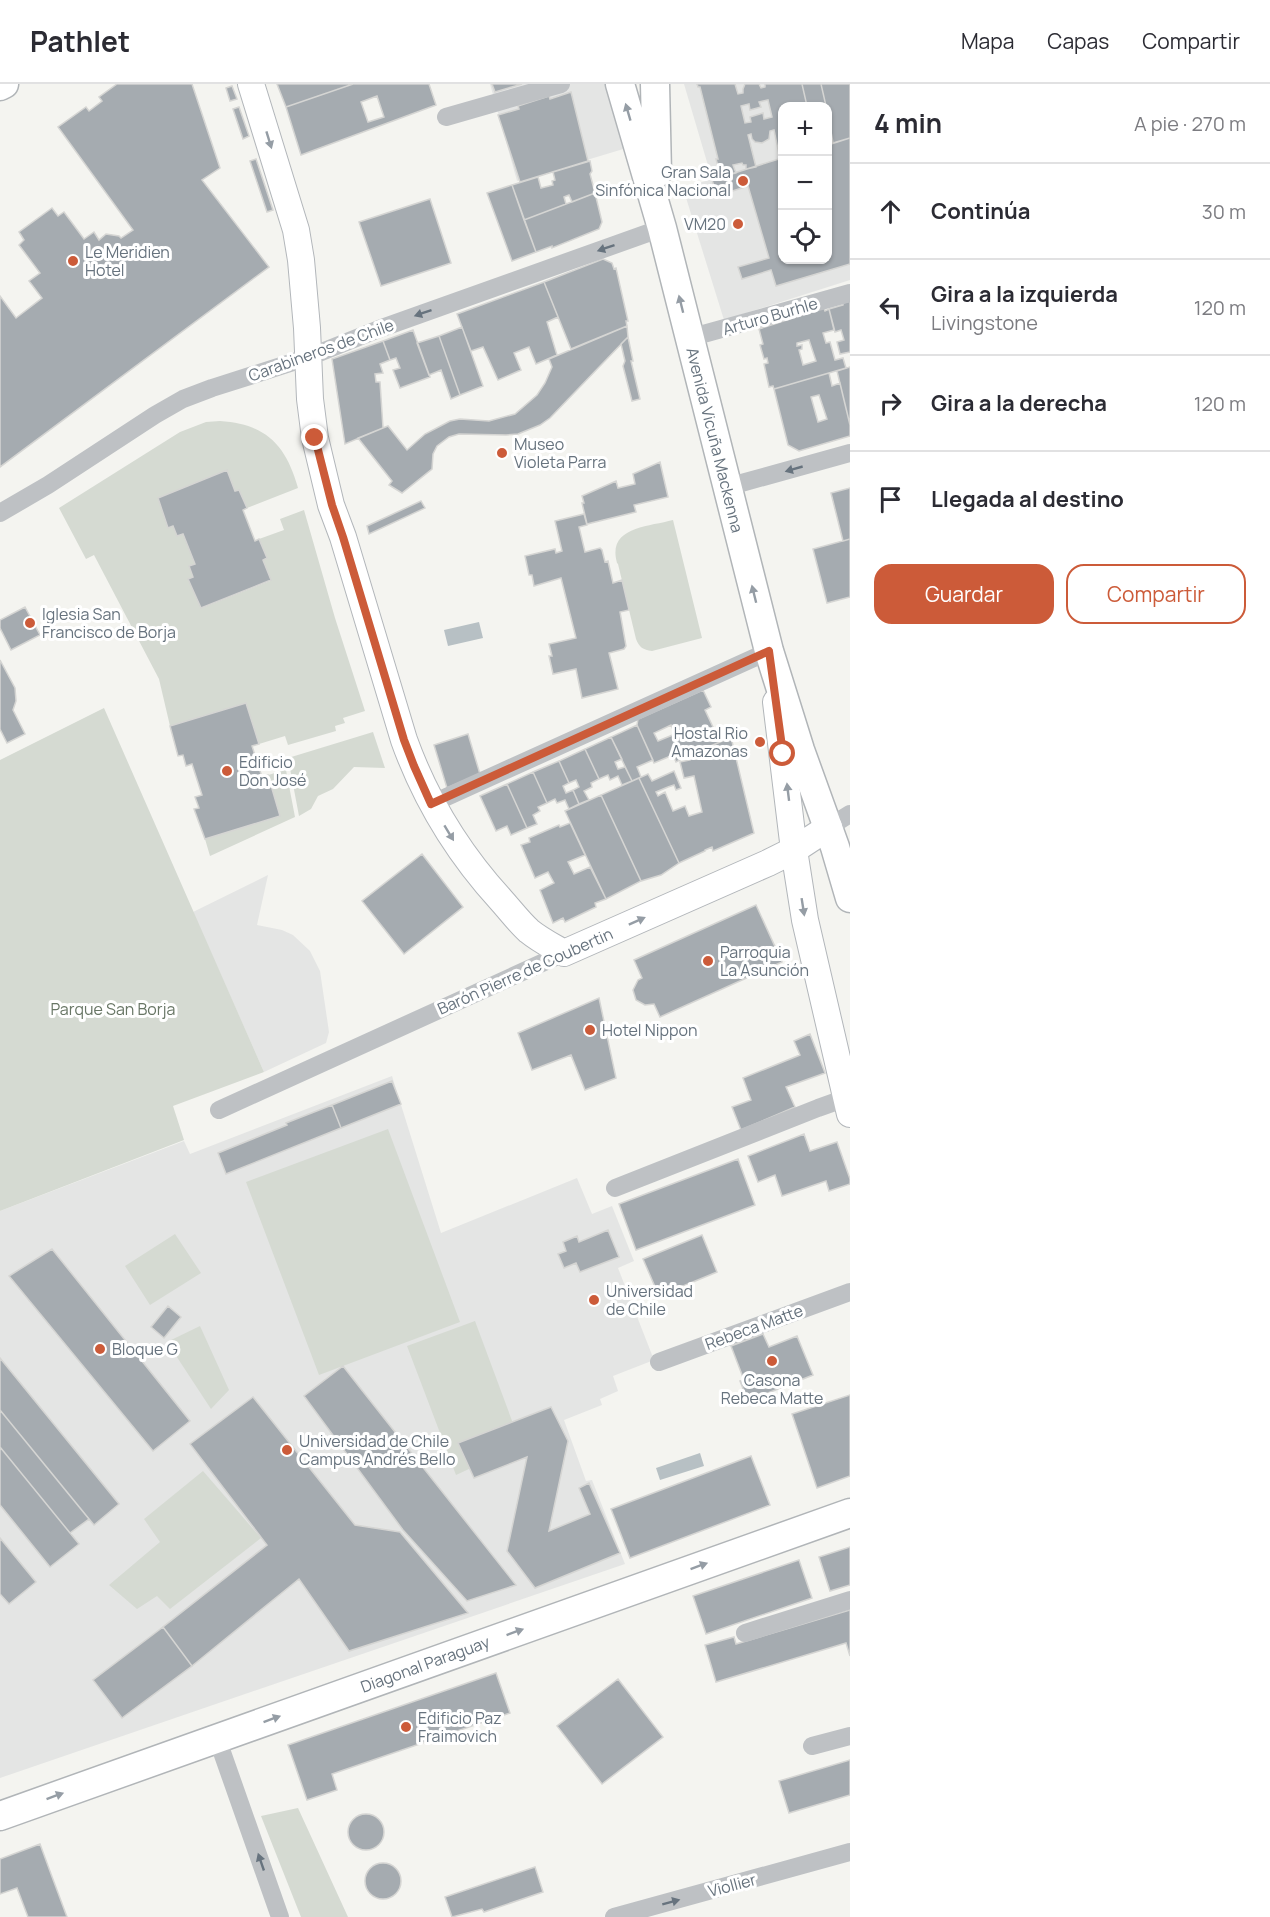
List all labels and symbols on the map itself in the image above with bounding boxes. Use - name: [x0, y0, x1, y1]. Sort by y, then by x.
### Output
- one-way arrow: [623, 102, 632, 120]
- one-way arrow: [264, 131, 274, 149]
- place label: Gran Sala Sinfónica Nacional: [595, 161, 731, 201]
- marker: Gran Sala Sinfónica Nacional: [736, 174, 750, 188]
- place label: VM20: [684, 213, 726, 235]
- marker: VM20: [731, 217, 745, 231]
- place label: Le Meridien Hotel: [85, 241, 170, 281]
- one-way arrow: [597, 243, 615, 253]
- marker: Le Meridien Hotel: [66, 254, 80, 268]
- street label: Arturo Burhle: [720, 292, 820, 340]
- one-way arrow: [675, 295, 685, 313]
- one-way arrow: [414, 309, 432, 318]
- street label: Carabineros de Chile: [245, 313, 397, 387]
- street label: Avenida Vicuña Mackenna: [681, 345, 749, 535]
- route end: [301, 424, 327, 450]
- place label: Museo Violeta Parra: [514, 433, 606, 473]
- marker: Museo Violeta Parra: [495, 446, 509, 460]
- one-way arrow: [785, 465, 803, 474]
- one-way arrow: [749, 585, 759, 604]
- place label: Iglesia San Francisco de Borja: [42, 603, 176, 643]
- marker: Iglesia San Francisco de Borja: [23, 616, 37, 630]
- place label: Hostal Rio Amazonas: [671, 722, 748, 762]
- marker: Hostal Rio Amazonas: [753, 735, 767, 749]
- route start: [769, 740, 795, 766]
- place label: Edificio Don José: [239, 751, 306, 791]
- marker: Edificio Don José: [220, 764, 234, 778]
- one-way arrow: [784, 782, 793, 801]
- one-way arrow: [443, 825, 454, 841]
- one-way arrow: [799, 898, 808, 917]
- one-way arrow: [628, 916, 646, 926]
- street label: Barón Pierre de Coubertin: [434, 922, 616, 1020]
- place label: Parroquia La Asunción: [720, 941, 809, 981]
- marker: Parroquia La Asunción: [701, 954, 715, 968]
- park label: Parque San Borja: [51, 998, 175, 1020]
- place label: Hotel Nippon: [602, 1019, 697, 1041]
- marker: Hotel Nippon: [583, 1023, 597, 1037]
- place label: Universidad de Chile: [606, 1280, 693, 1320]
- marker: Universidad de Chile: [587, 1293, 601, 1307]
- street label: Rebeca Matte: [702, 1299, 806, 1355]
- place label: Bloque G: [112, 1338, 178, 1360]
- marker: Bloque G: [93, 1342, 107, 1356]
- marker: Casona Rebeca Matte: [765, 1354, 779, 1368]
- place label: Casona Rebeca Matte: [721, 1369, 823, 1409]
- place label: Universidad de Chile Campus Andrés Bello: [299, 1430, 455, 1470]
- marker: Universidad de Chile Campus Andrés Bello: [280, 1443, 294, 1457]
- one-way arrow: [690, 1561, 708, 1571]
- one-way arrow: [507, 1627, 525, 1637]
- street label: Diagonal Paraguay: [357, 1630, 493, 1698]
- place label: Edificio Paz Fraimovich: [418, 1707, 502, 1747]
- one-way arrow: [263, 1713, 281, 1723]
- marker: Edificio Paz Fraimovich: [399, 1720, 413, 1734]
- one-way arrow: [46, 1790, 64, 1800]
- one-way arrow: [255, 1853, 265, 1871]
- street label: Viollier: [706, 1868, 759, 1902]
- one-way arrow: [661, 1896, 680, 1906]

